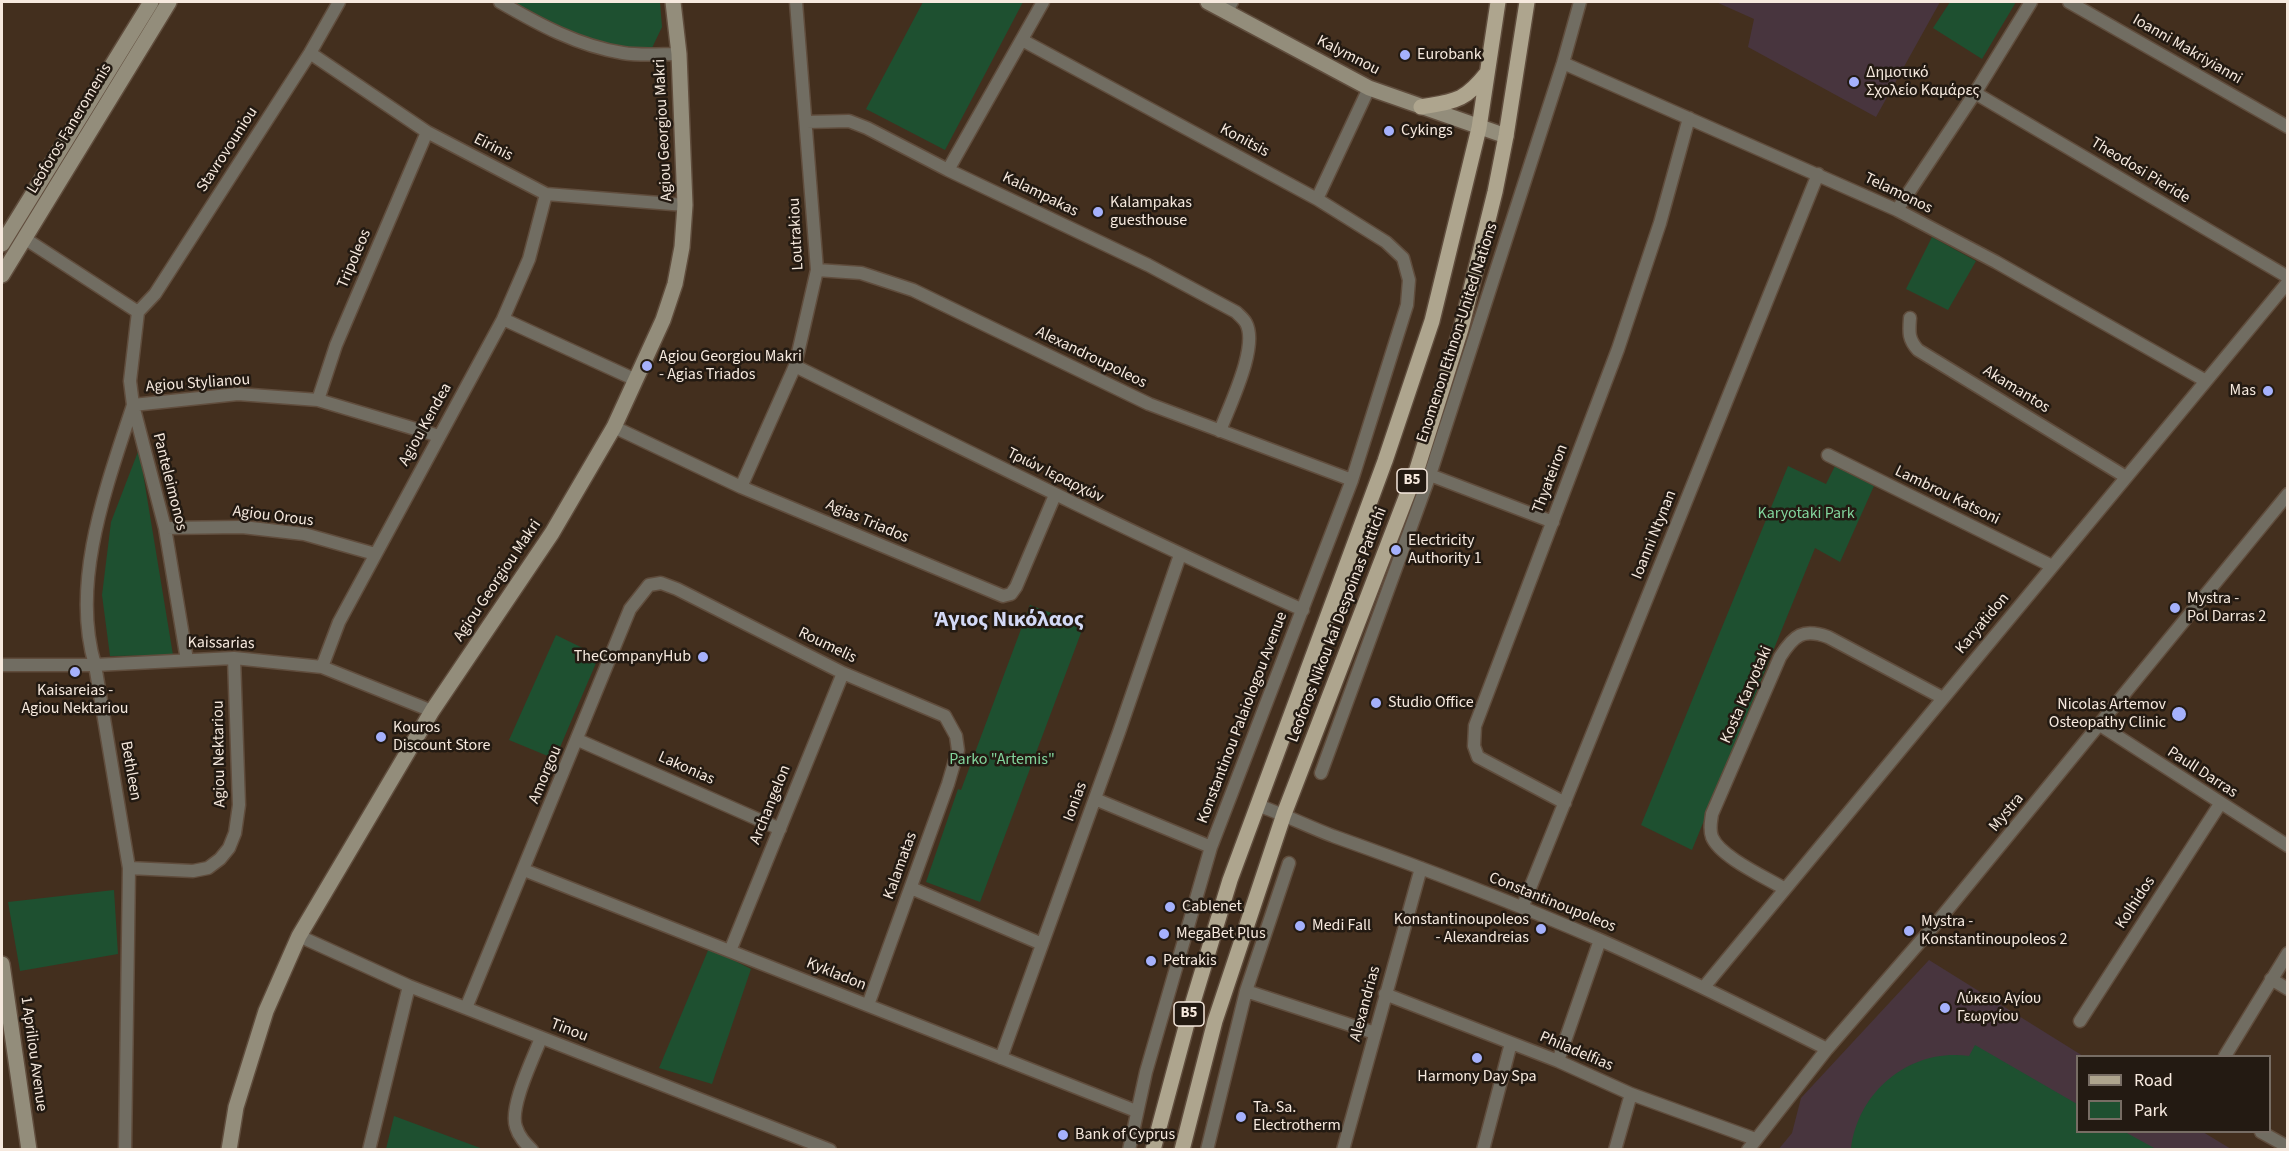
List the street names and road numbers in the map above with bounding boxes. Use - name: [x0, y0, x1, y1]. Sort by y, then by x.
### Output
- street label: Ioanni Makriyianni: [2129, 11, 2245, 89]
- street label: Kalymnou: [1313, 32, 1383, 80]
- street label: Agiou Georgiou Makri: [651, 58, 677, 202]
- street label: Leoforos Faneromenis: [24, 61, 116, 197]
- street label: Stavrovouniou: [193, 104, 263, 196]
- street label: Konitsis: [1216, 120, 1272, 162]
- street label: Eirinis: [470, 130, 516, 166]
- street label: Theodosi Pieride: [2087, 134, 2193, 208]
- street label: Kalampakas: [999, 168, 1081, 222]
- street label: Telamonos: [1861, 169, 1935, 219]
- street label: Loutrakiou: [786, 197, 808, 271]
- street label: Enomenon Ethnon-United Nations: [1413, 221, 1503, 445]
- street label: Tripoleos: [334, 227, 376, 291]
- street label: Alexandroupoleos: [1032, 323, 1150, 393]
- street label: Akamantos: [1979, 362, 2053, 418]
- street label: Agiou Stylianou: [145, 371, 251, 397]
- street label: Agiou Kendea: [395, 380, 457, 470]
- street label: Panteleimonos: [148, 431, 190, 533]
- street label: Thyateiron: [1529, 442, 1573, 516]
- street label: Τριών Ιεραρχών: [1003, 444, 1107, 508]
- street label: Lambrou Katsoni: [1891, 462, 2003, 530]
- road number: B5: [1397, 469, 1427, 493]
- street label: Ioanni Ntynan: [1628, 488, 1682, 582]
- street label: Agias Triados: [823, 496, 911, 548]
- street label: Agiou Orous: [231, 503, 315, 531]
- street label: Leoforos Nikou kai Despoinas Pattichi: [1284, 505, 1392, 745]
- street label: Agiou Georgiou Makri: [450, 516, 546, 646]
- street label: Karyatidon: [1952, 590, 2014, 658]
- street label: Konstantinou Palaiologou Avenue: [1194, 609, 1292, 827]
- street label: Roumelis: [795, 624, 859, 668]
- street label: Kaissarias: [187, 634, 255, 654]
- street label: Kosta Karyotaki: [1717, 643, 1777, 747]
- street label: Agiou Nektariou: [209, 700, 231, 808]
- street label: Bethleen: [115, 740, 145, 802]
- street label: Amorgou: [525, 743, 567, 807]
- street label: Paull Darras: [2163, 743, 2241, 803]
- street label: Lakonias: [655, 748, 717, 790]
- street label: Archangelon: [746, 762, 796, 848]
- street label: Ionias: [1060, 780, 1092, 824]
- street label: Mystra: [1985, 790, 2029, 836]
- street label: Kalamatas: [880, 830, 922, 902]
- street label: Constantinoupoleos: [1486, 869, 1618, 937]
- street label: Kolhidos: [2112, 873, 2160, 933]
- street label: Kykladon: [803, 954, 869, 996]
- street label: Alexandrias: [1347, 964, 1385, 1044]
- street label: 1 Apriliou Avenue: [15, 995, 51, 1113]
- road number: B5: [1174, 1002, 1204, 1026]
- street label: Tinou: [548, 1015, 590, 1047]
- street label: Philadelfias: [1536, 1028, 1616, 1076]

